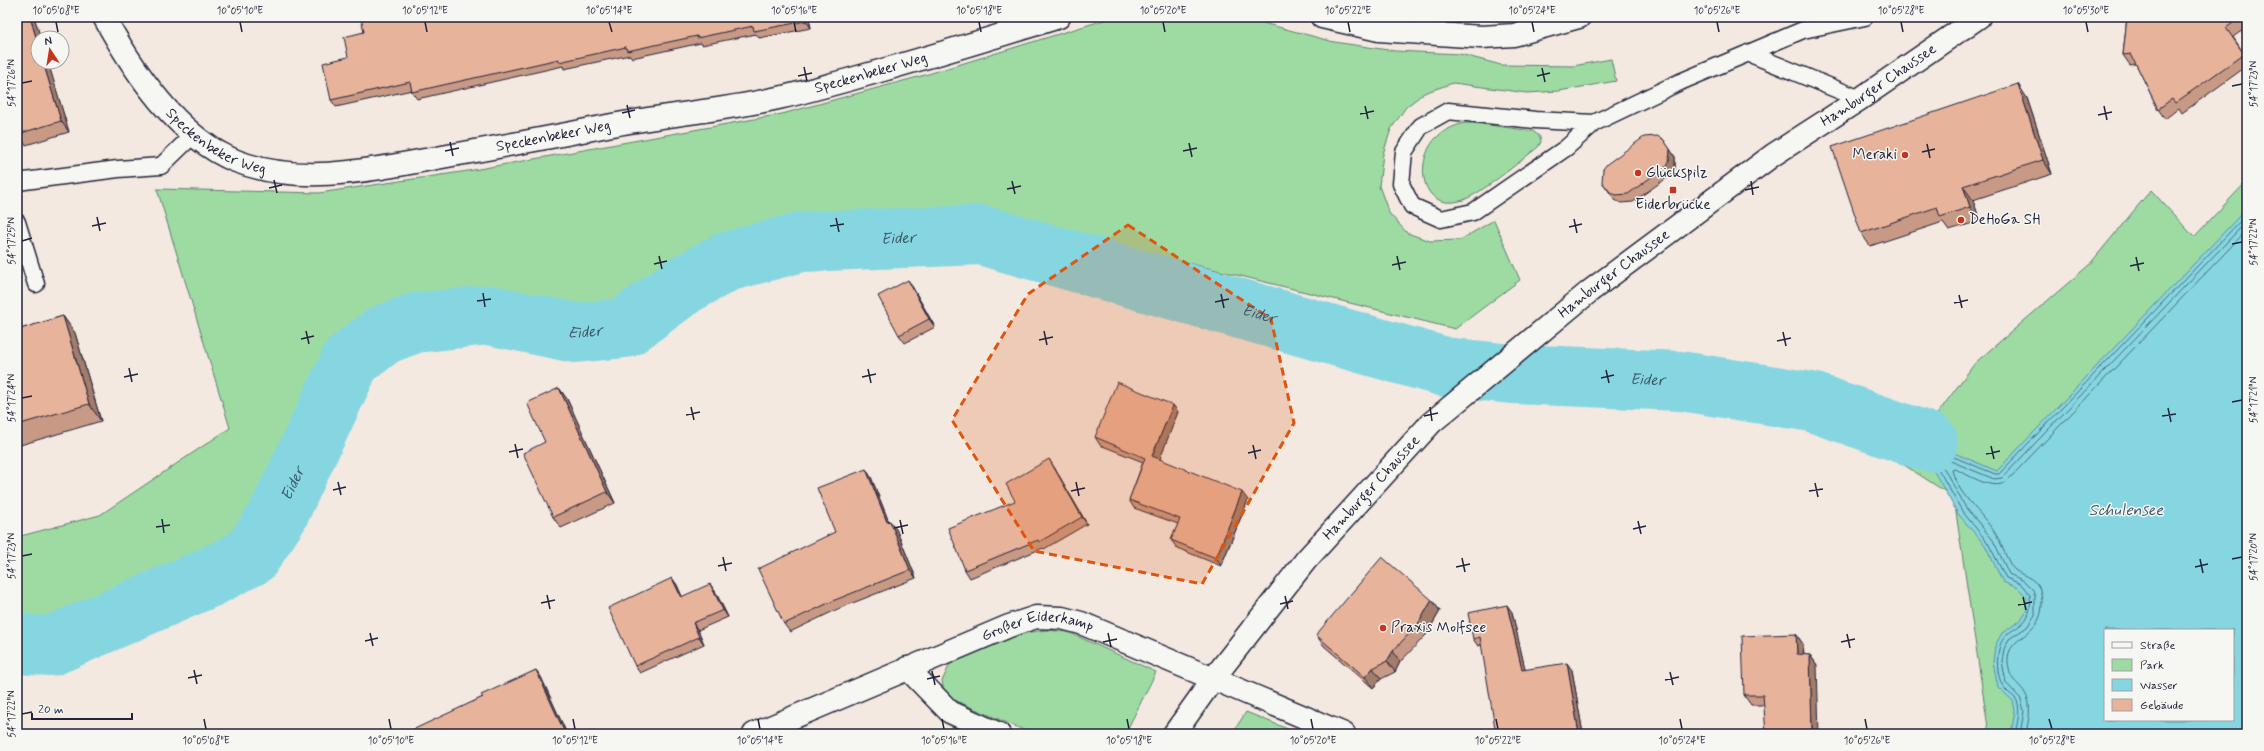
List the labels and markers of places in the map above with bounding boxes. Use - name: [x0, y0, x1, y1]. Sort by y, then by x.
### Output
- place label: Meraki: [1852, 145, 1897, 165]
- marker: Meraki: [1900, 150, 1910, 160]
- place label: Glückspilz: [1646, 163, 1708, 183]
- marker: Glückspilz: [1633, 168, 1643, 178]
- marker: Eiderbrücke: [1668, 185, 1678, 195]
- place label: Eiderbrücke: [1635, 195, 1711, 215]
- place label: DeHoGa SH: [1969, 210, 2040, 230]
- marker: DeHoGa SH: [1956, 215, 1966, 225]
- place label: Praxis Molfsee: [1391, 618, 1487, 638]
- marker: Praxis Molfsee: [1378, 623, 1388, 633]

